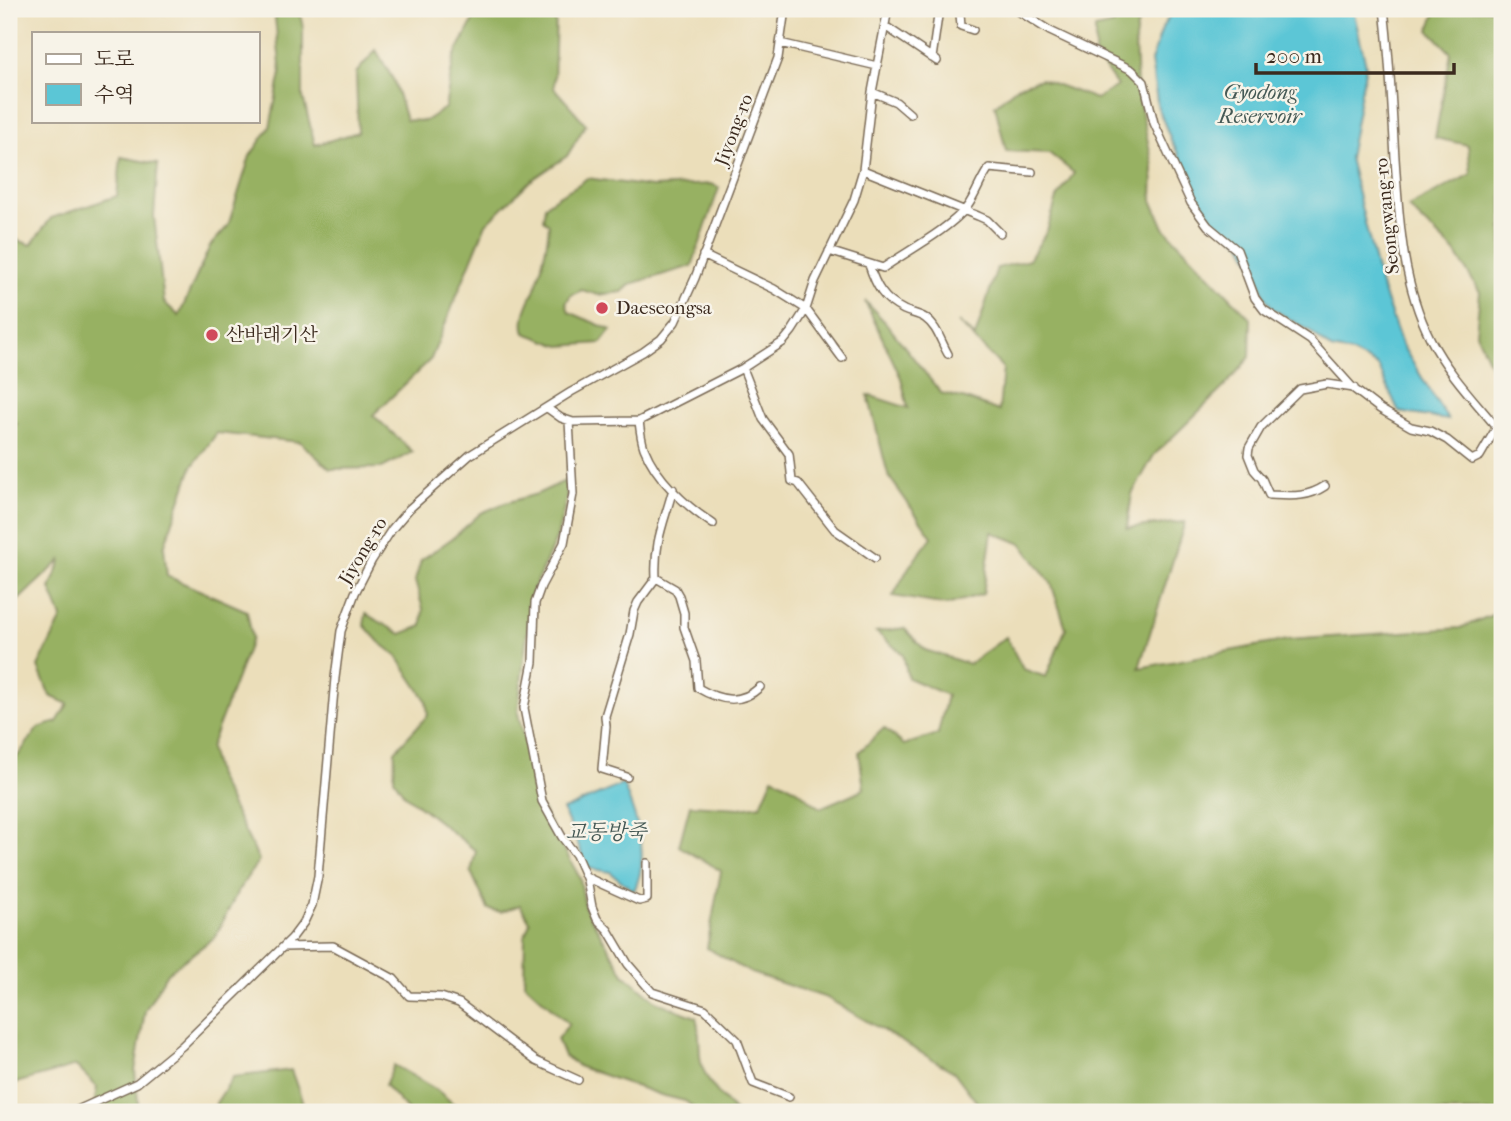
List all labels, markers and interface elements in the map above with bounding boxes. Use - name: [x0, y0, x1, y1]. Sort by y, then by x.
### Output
- legend: [32, 32, 259, 122]
- scale bar: [1256, 32, 1453, 76]
- text: 200 m: [1266, 44, 1322, 68]
- text: 도로: [94, 47, 135, 71]
- water label: Gyodong Reservoir: [1216, 80, 1303, 128]
- text: 수역: [94, 83, 135, 107]
- street label: Jiyong-ro: [710, 91, 758, 171]
- street label: Seongwang-ro: [1370, 156, 1404, 275]
- place label: Daeseongsa: [616, 297, 712, 319]
- marker: Daeseongsa: [594, 300, 610, 316]
- place label: 산바래기산: [226, 324, 318, 346]
- marker: 산바래기산: [204, 327, 220, 343]
- street label: Jiyong-ro: [333, 513, 392, 591]
- water label: 교동방죽: [565, 820, 648, 844]

